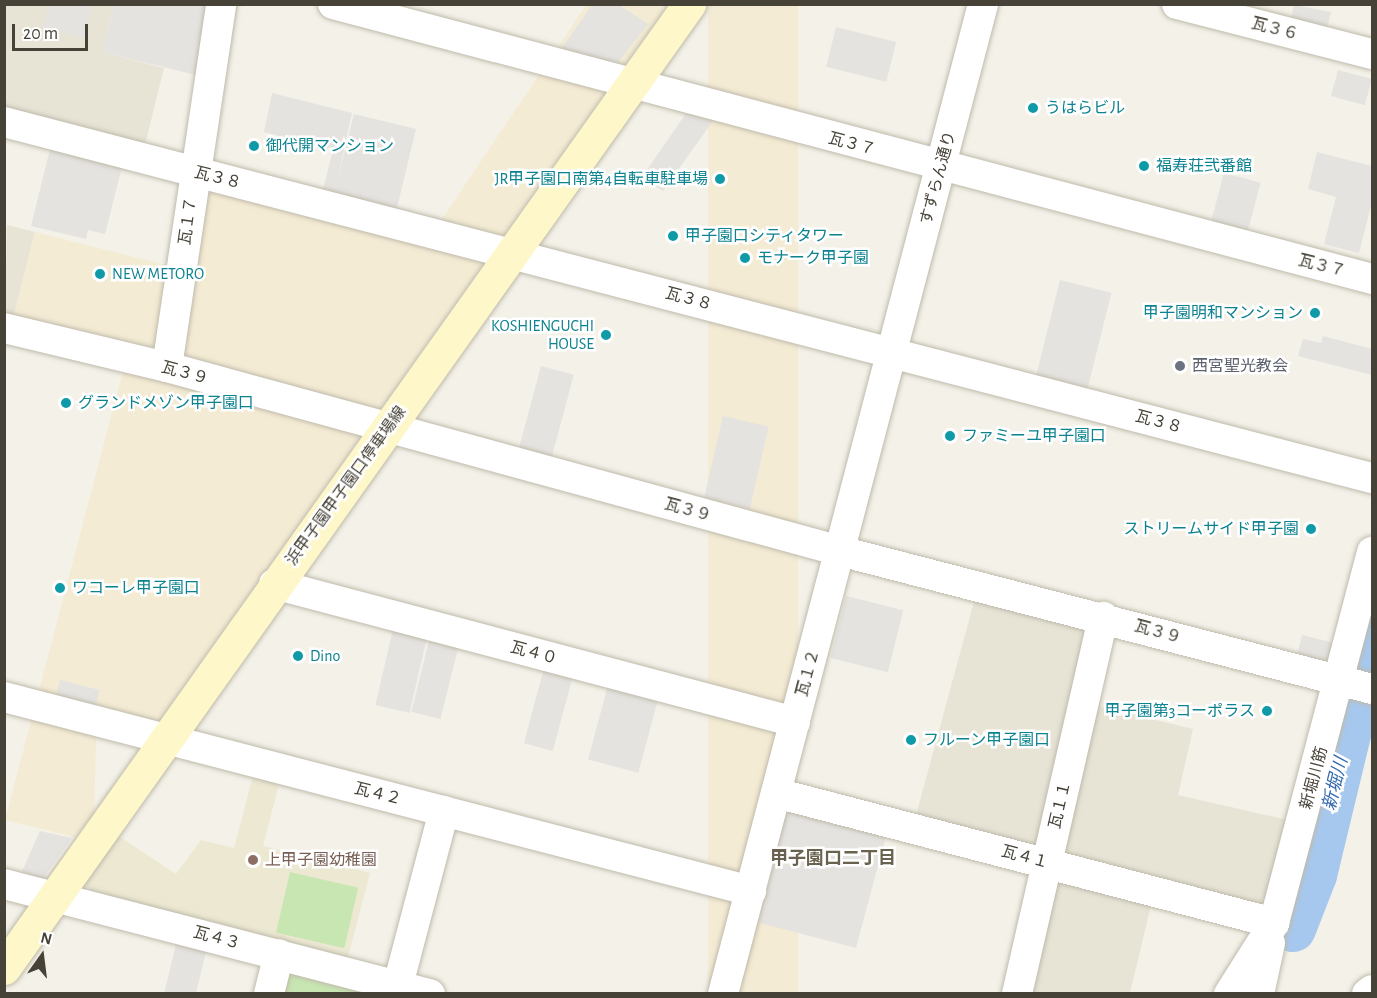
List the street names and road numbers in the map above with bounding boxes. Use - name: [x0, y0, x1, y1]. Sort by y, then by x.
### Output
- street label: 瓦３６: [1249, 14, 1301, 44]
- street label: 瓦３７: [826, 129, 878, 159]
- street label: すずらん通り: [916, 129, 960, 227]
- street label: 瓦３８: [192, 163, 244, 193]
- street label: 瓦１７: [175, 196, 201, 246]
- street label: 瓦３７: [1296, 251, 1348, 281]
- street label: 瓦３８: [663, 284, 715, 314]
- street label: 瓦３９: [159, 358, 211, 388]
- street label: 浜甲子園甲子園口停車場線: [282, 403, 410, 569]
- street label: 瓦３８: [1133, 407, 1185, 437]
- street label: 瓦３９: [662, 495, 714, 525]
- street label: 瓦３９: [1132, 617, 1184, 647]
- street label: 瓦４０: [508, 638, 560, 668]
- street label: 瓦１２: [793, 647, 823, 699]
- street label: 新堀川筋: [1296, 745, 1332, 811]
- street label: 瓦４２: [352, 779, 404, 809]
- street label: 瓦１１: [1045, 779, 1075, 831]
- street label: 瓦４１: [999, 842, 1051, 872]
- street label: 瓦４３: [191, 923, 243, 953]

